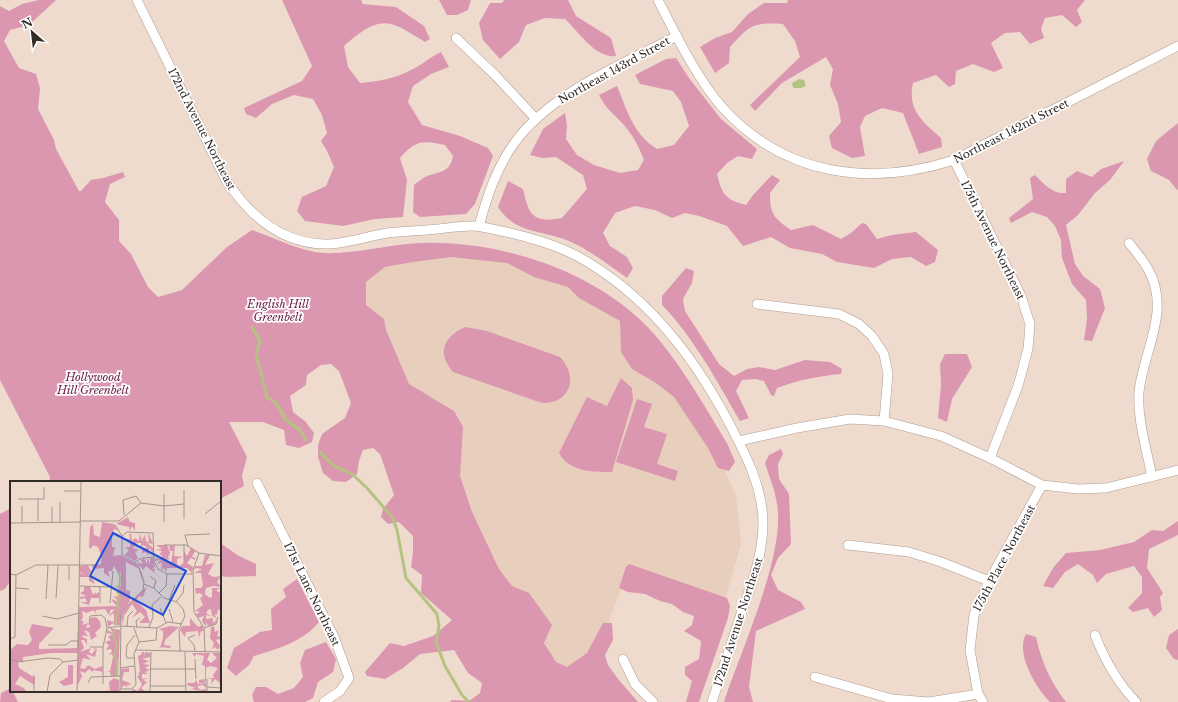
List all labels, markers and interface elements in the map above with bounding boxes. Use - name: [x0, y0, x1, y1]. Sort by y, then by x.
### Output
- north arrow: [12, 12, 52, 52]
- text: N: [19, 14, 36, 32]
- street label: Northeast 143rd Street: [556, 33, 673, 107]
- street label: 172nd Avenue Northeast: [165, 66, 239, 193]
- street label: Northeast 142nd Street: [951, 95, 1072, 166]
- street label: 175th Avenue Northeast: [958, 178, 1028, 303]
- park label: English Hill Greenbelt: [246, 297, 309, 324]
- park label: Hollywood Hill Greenbelt: [56, 370, 129, 397]
- inset map: [10, 481, 221, 692]
- street label: 175th Place Northeast: [970, 501, 1039, 614]
- street label: 171st Lane Northeast: [281, 540, 344, 649]
- street label: 172nd Avenue Northeast: [710, 555, 766, 688]

